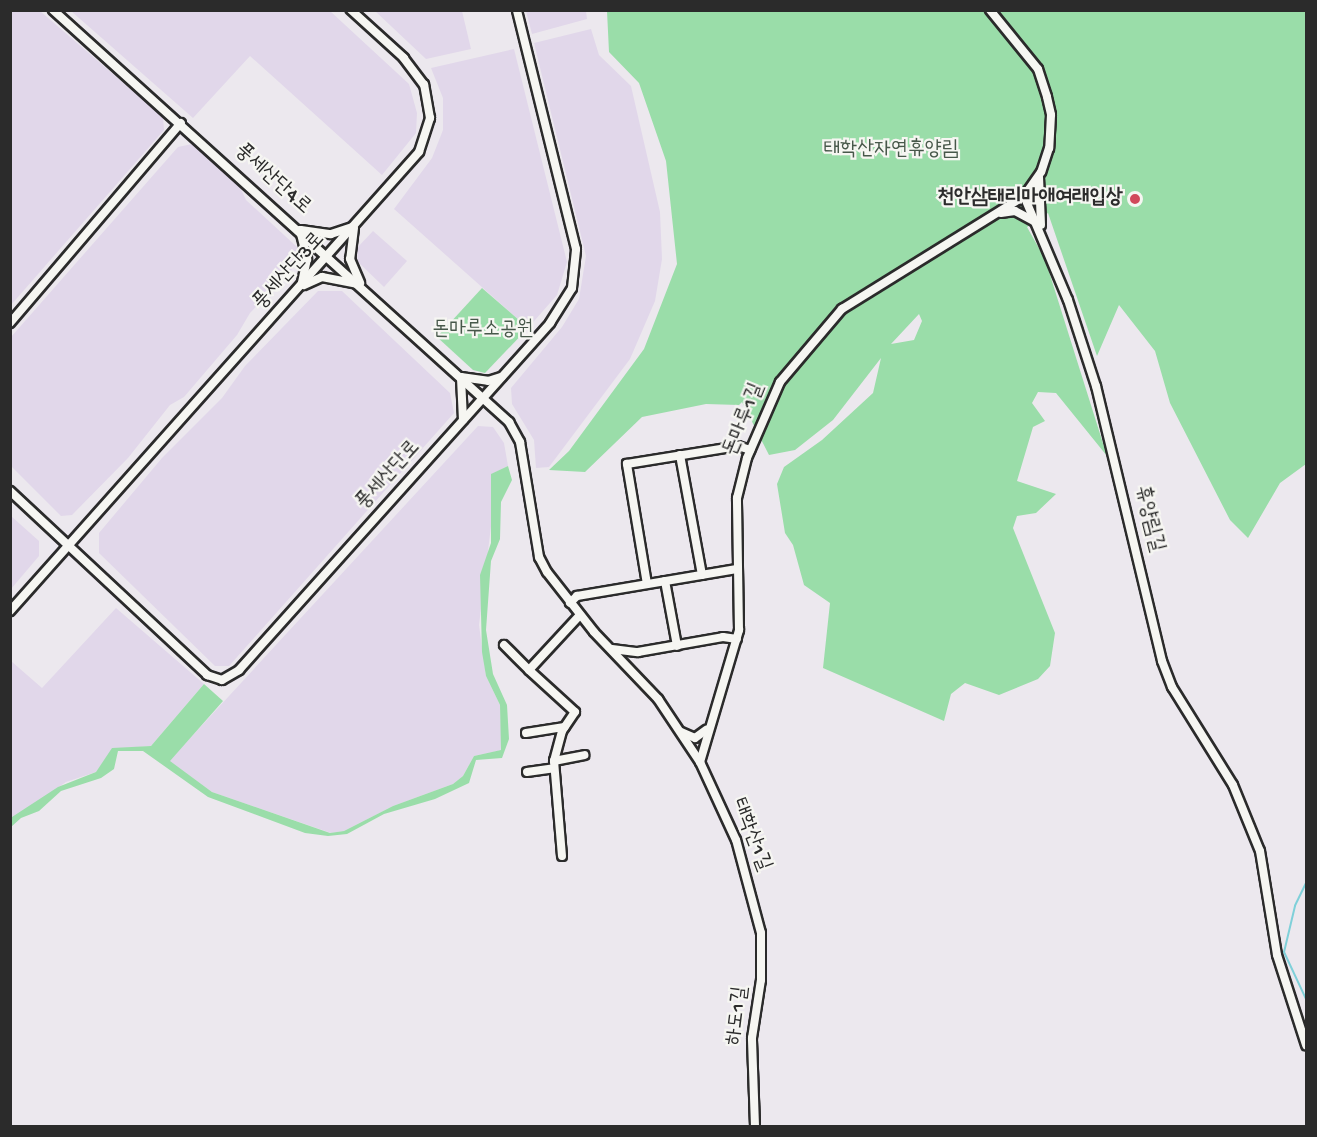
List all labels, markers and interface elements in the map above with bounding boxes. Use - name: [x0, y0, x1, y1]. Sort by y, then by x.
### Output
- park label: 태학산자연휴양림: [823, 138, 959, 164]
- street label: 풍세산단4로: [228, 139, 316, 221]
- place label: 천안삼태리마애여래입상: [937, 186, 1123, 212]
- marker: 천안삼태리마애여래입상: [1128, 192, 1142, 206]
- street label: 풍세산단3로: [249, 228, 331, 316]
- park label: 돈마루소공원: [432, 318, 534, 344]
- street label: 돈마루1길: [719, 380, 771, 460]
- street label: 풍세산단로: [351, 436, 427, 516]
- street label: 휴양림길: [1128, 483, 1168, 555]
- street label: 태학산1길: [725, 795, 775, 875]
- street label: 하도1길: [723, 985, 755, 1047]

